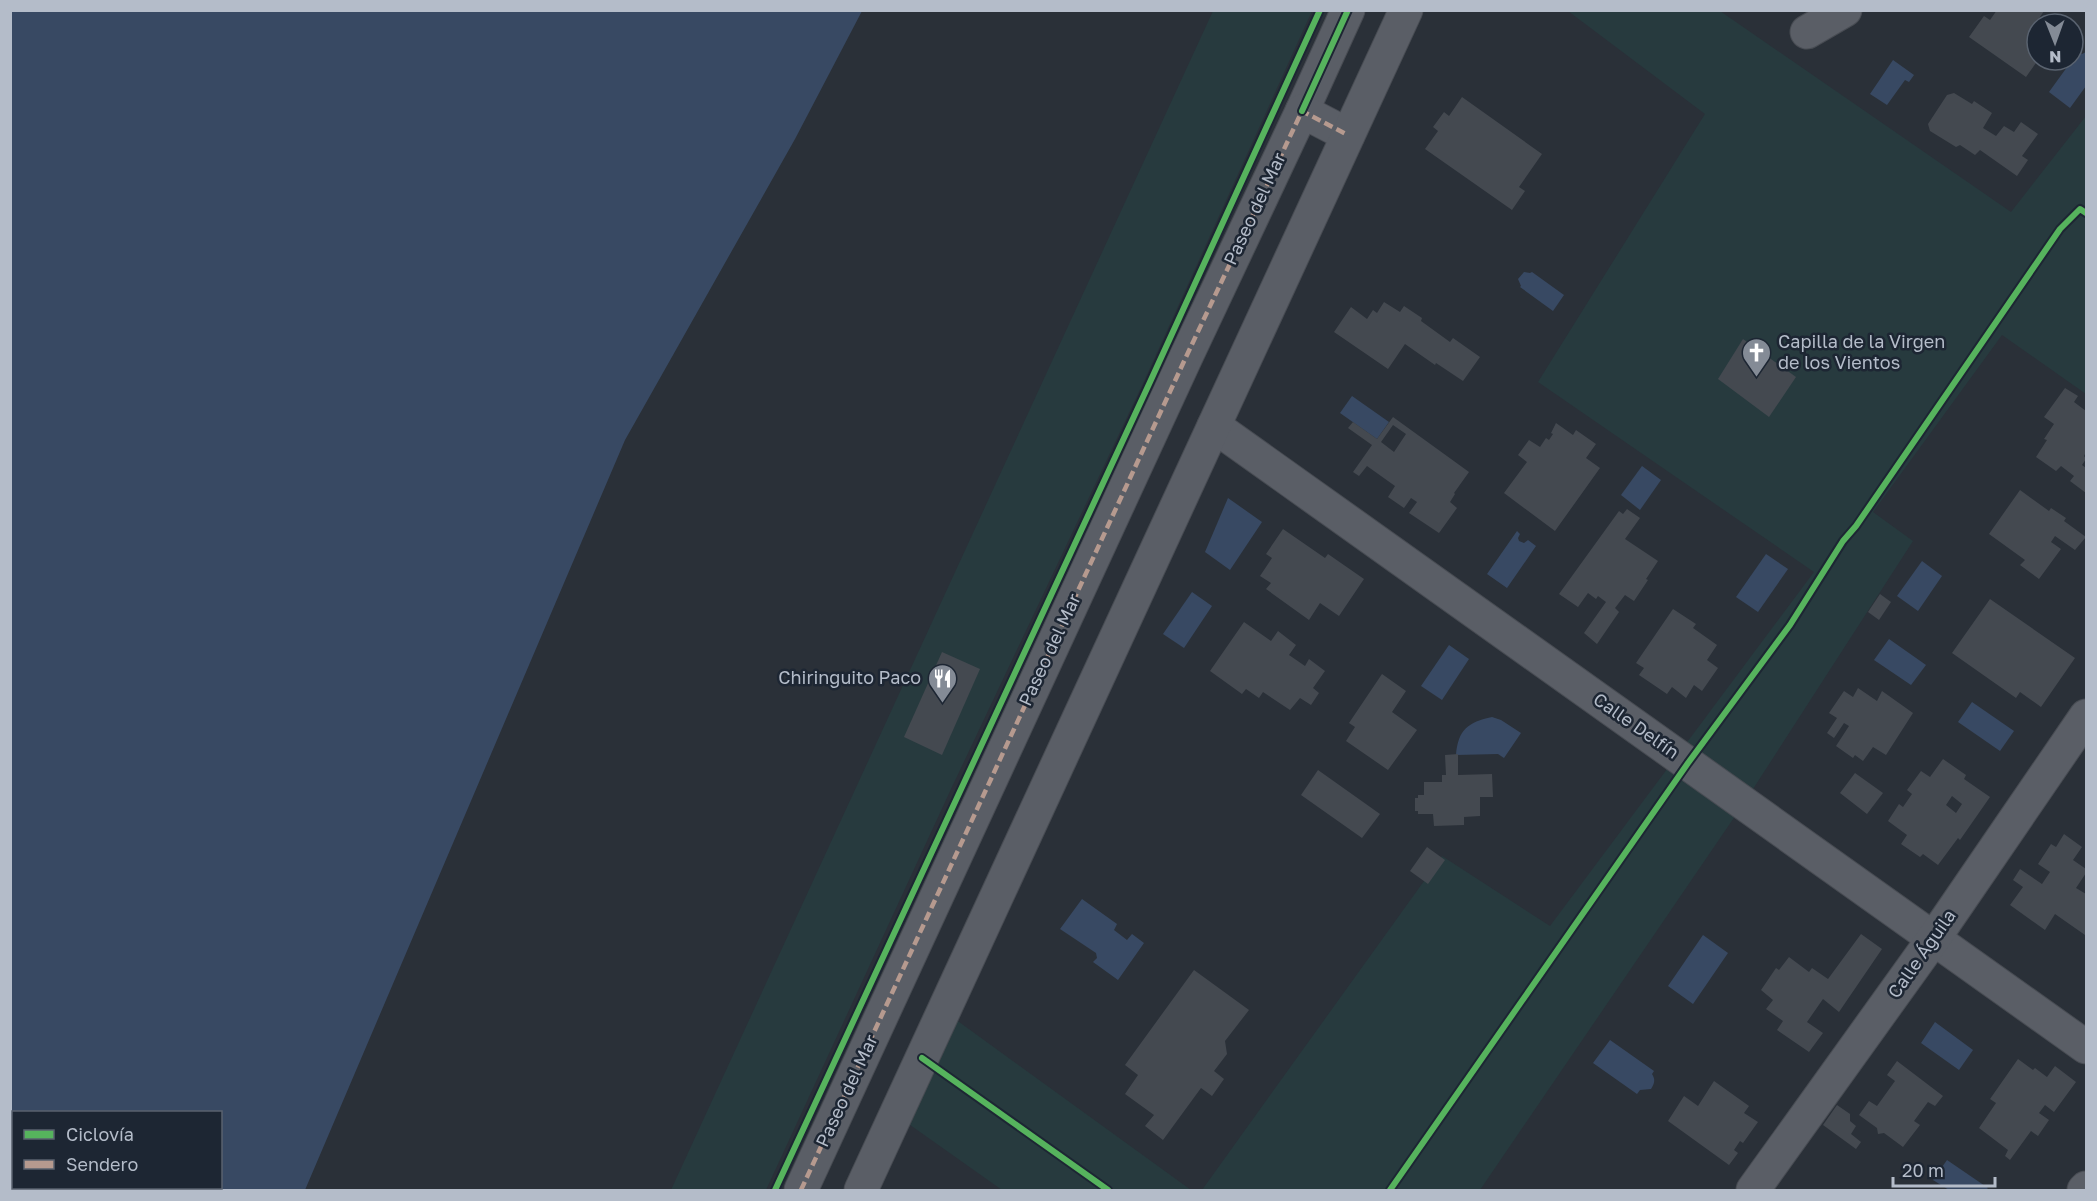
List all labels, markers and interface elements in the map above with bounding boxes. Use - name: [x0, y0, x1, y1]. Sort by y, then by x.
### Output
- north arrow: [2025, 12, 2085, 72]
- text: N: [2049, 47, 2062, 67]
- street label: Paseo del Mar: [1218, 149, 1290, 268]
- place label: Capilla de la Virgen de los Vientos: [1778, 330, 1945, 373]
- church icon: Capilla de la Virgen de los Vientos: [1741, 336, 1773, 378]
- street label: Paseo del Mar: [1013, 590, 1085, 709]
- restaurant icon: Chiringuito Paco: [926, 662, 958, 704]
- place label: Chiringuito Paco: [778, 666, 921, 688]
- street label: Calle Delfín: [1589, 688, 1684, 763]
- street label: Calle Águila: [1883, 905, 1960, 1002]
- street label: Paseo del Mar: [810, 1031, 882, 1150]
- legend: [12, 1111, 222, 1189]
- text: Ciclovía: [66, 1123, 134, 1145]
- scale bar: [1893, 1150, 1995, 1188]
- text: Sendero: [66, 1153, 138, 1175]
- text: 20 m: [1902, 1159, 1944, 1181]

